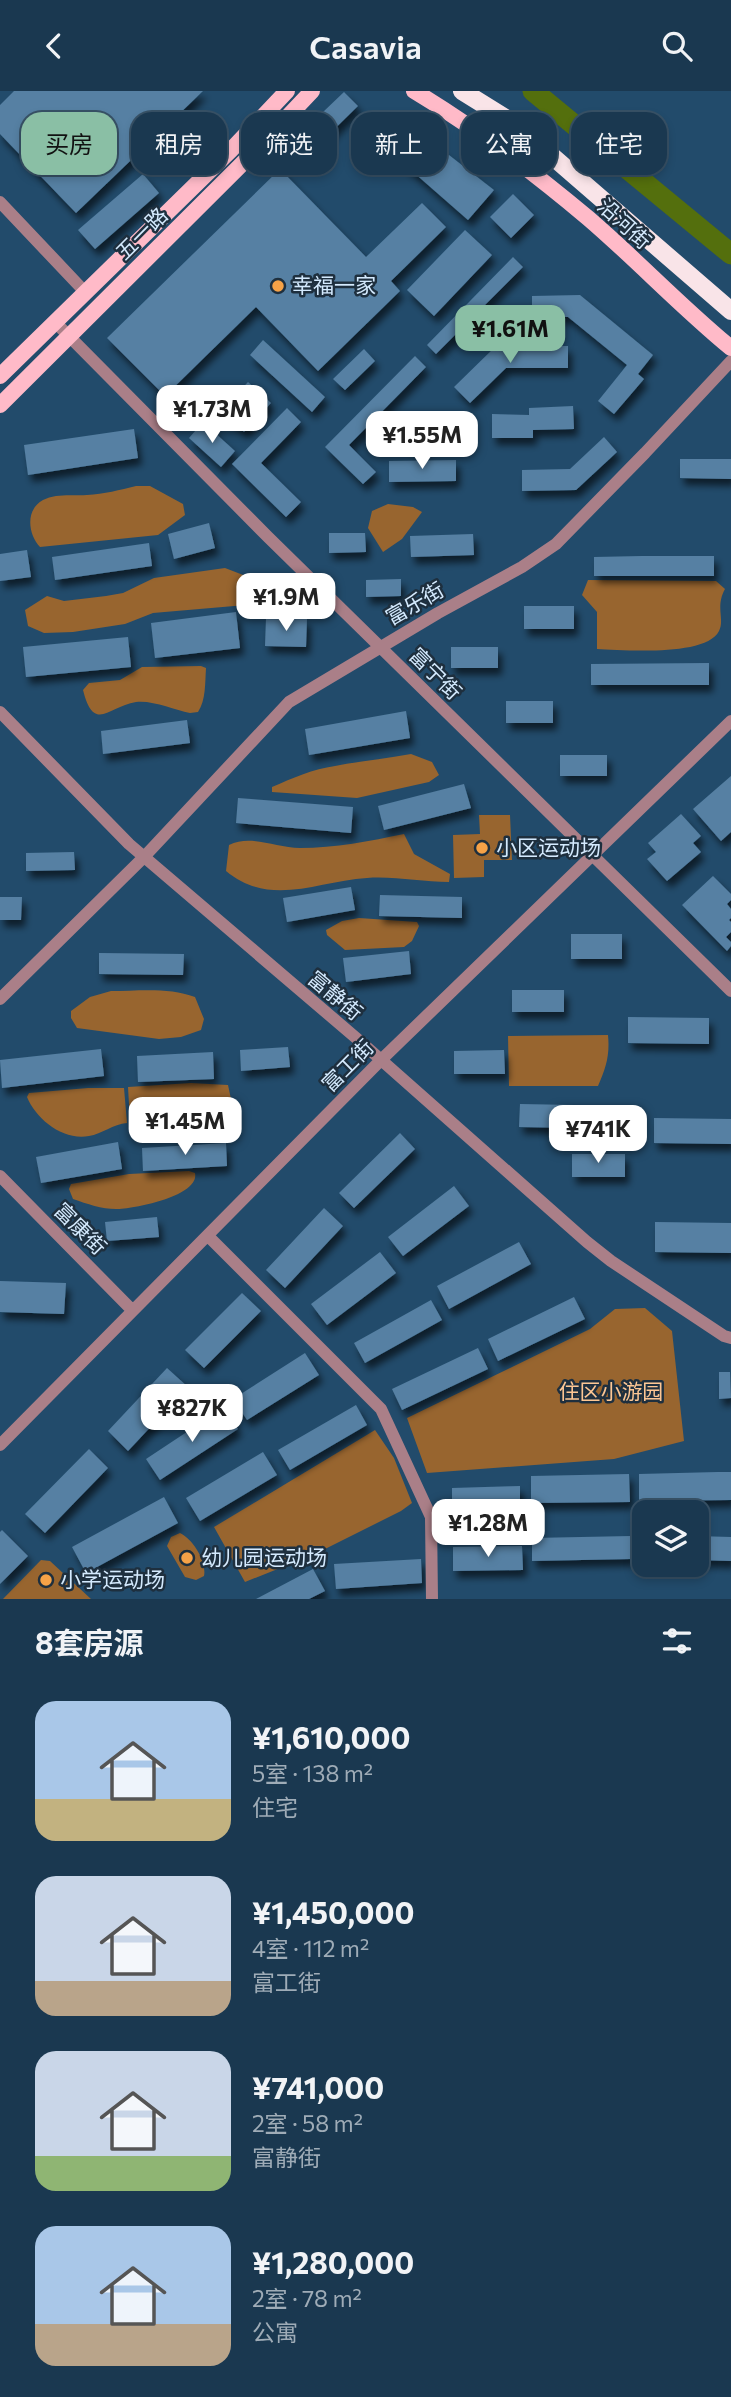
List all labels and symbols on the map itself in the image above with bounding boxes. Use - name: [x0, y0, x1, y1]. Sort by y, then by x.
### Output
- street label: 沿河街: [593, 193, 657, 253]
- street label: 五一路: [110, 202, 172, 264]
- place label: 幸福一家: [292, 272, 376, 297]
- marker: 幸福一家: [270, 278, 286, 294]
- pin: ¥1.61M: [453, 306, 567, 365]
- pin: ¥1.73M: [155, 385, 269, 445]
- pin: ¥1.55M: [365, 411, 479, 471]
- pin: ¥1.9M: [237, 573, 335, 633]
- street label: 富乐街: [381, 576, 448, 629]
- street label: 富宁街: [405, 642, 467, 704]
- place label: 小区运动场: [496, 834, 601, 859]
- marker: 小区运动场: [474, 840, 490, 856]
- street label: 富静街: [304, 965, 368, 1025]
- street label: 富工街: [316, 1034, 378, 1096]
- pin: ¥1.45M: [128, 1097, 242, 1157]
- pin: ¥741K: [549, 1105, 647, 1165]
- street label: 富康街: [50, 1197, 112, 1259]
- park label: 住区小游园: [559, 1378, 664, 1403]
- pin: ¥827K: [143, 1385, 241, 1444]
- pin: ¥1.28M: [431, 1499, 545, 1559]
- place label: 幼儿园运动场: [201, 1544, 327, 1569]
- marker: 幼儿园运动场: [179, 1550, 195, 1566]
- place label: 小学运动场: [60, 1566, 165, 1591]
- marker: 小学运动场: [38, 1572, 54, 1588]

